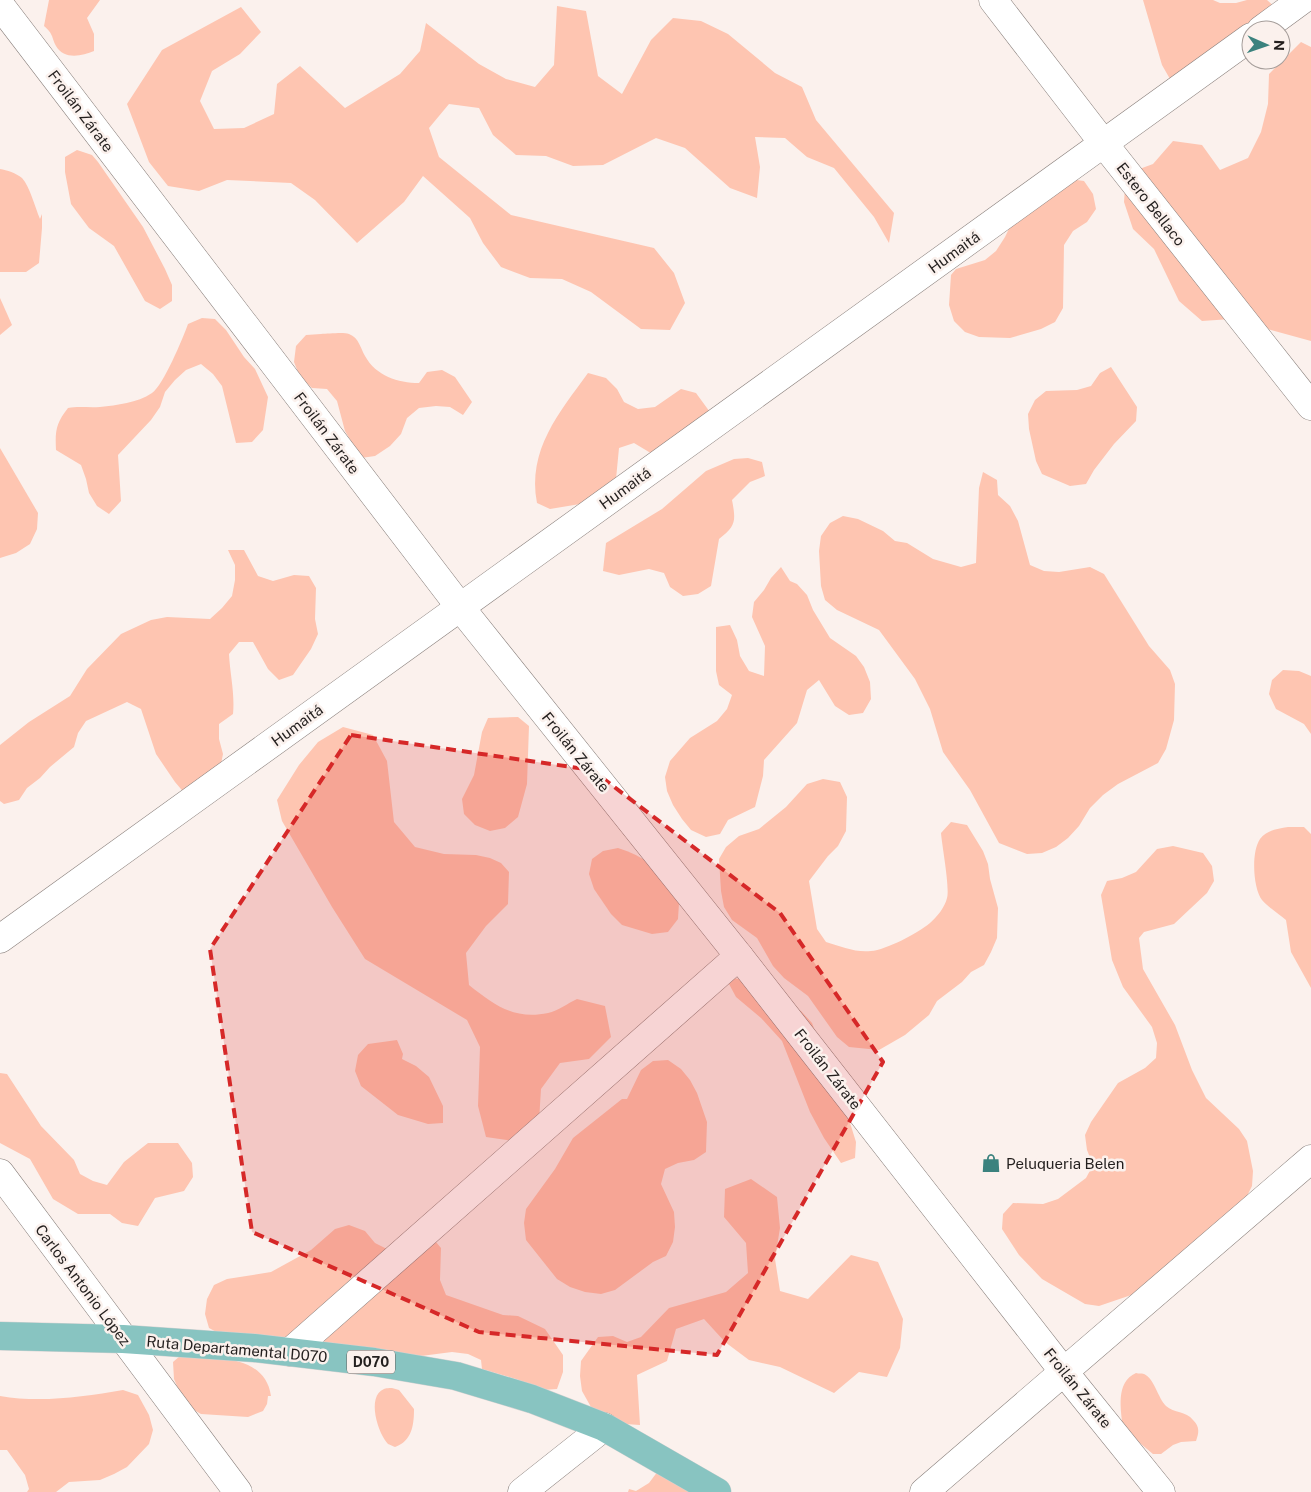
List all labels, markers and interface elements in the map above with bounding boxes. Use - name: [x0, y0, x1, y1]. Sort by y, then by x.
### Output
- north arrow: [1241, 20, 1291, 70]
- text: N: [1271, 40, 1287, 51]
- street label: Froilán Zárate: [45, 67, 117, 155]
- street label: Estero Bellaco: [1113, 159, 1189, 249]
- street label: Humaitá: [925, 228, 983, 276]
- street label: Froilán Zárate: [291, 389, 363, 477]
- street label: Humaitá: [596, 464, 654, 512]
- street label: Humaitá: [268, 701, 326, 749]
- street label: Froilán Zárate: [539, 709, 613, 795]
- street label: Froilán Zárate: [791, 1025, 865, 1113]
- shop icon: Peluqueria Belen: [980, 1152, 1002, 1174]
- place label: Peluqueria Belen: [1006, 1155, 1125, 1172]
- street label: Carlos Antonio López: [32, 1221, 134, 1349]
- street label: Ruta Departamental D070: [146, 1333, 328, 1365]
- street label: Froilán Zárate: [1041, 1345, 1115, 1431]
- road number: D070: [347, 1350, 395, 1374]

